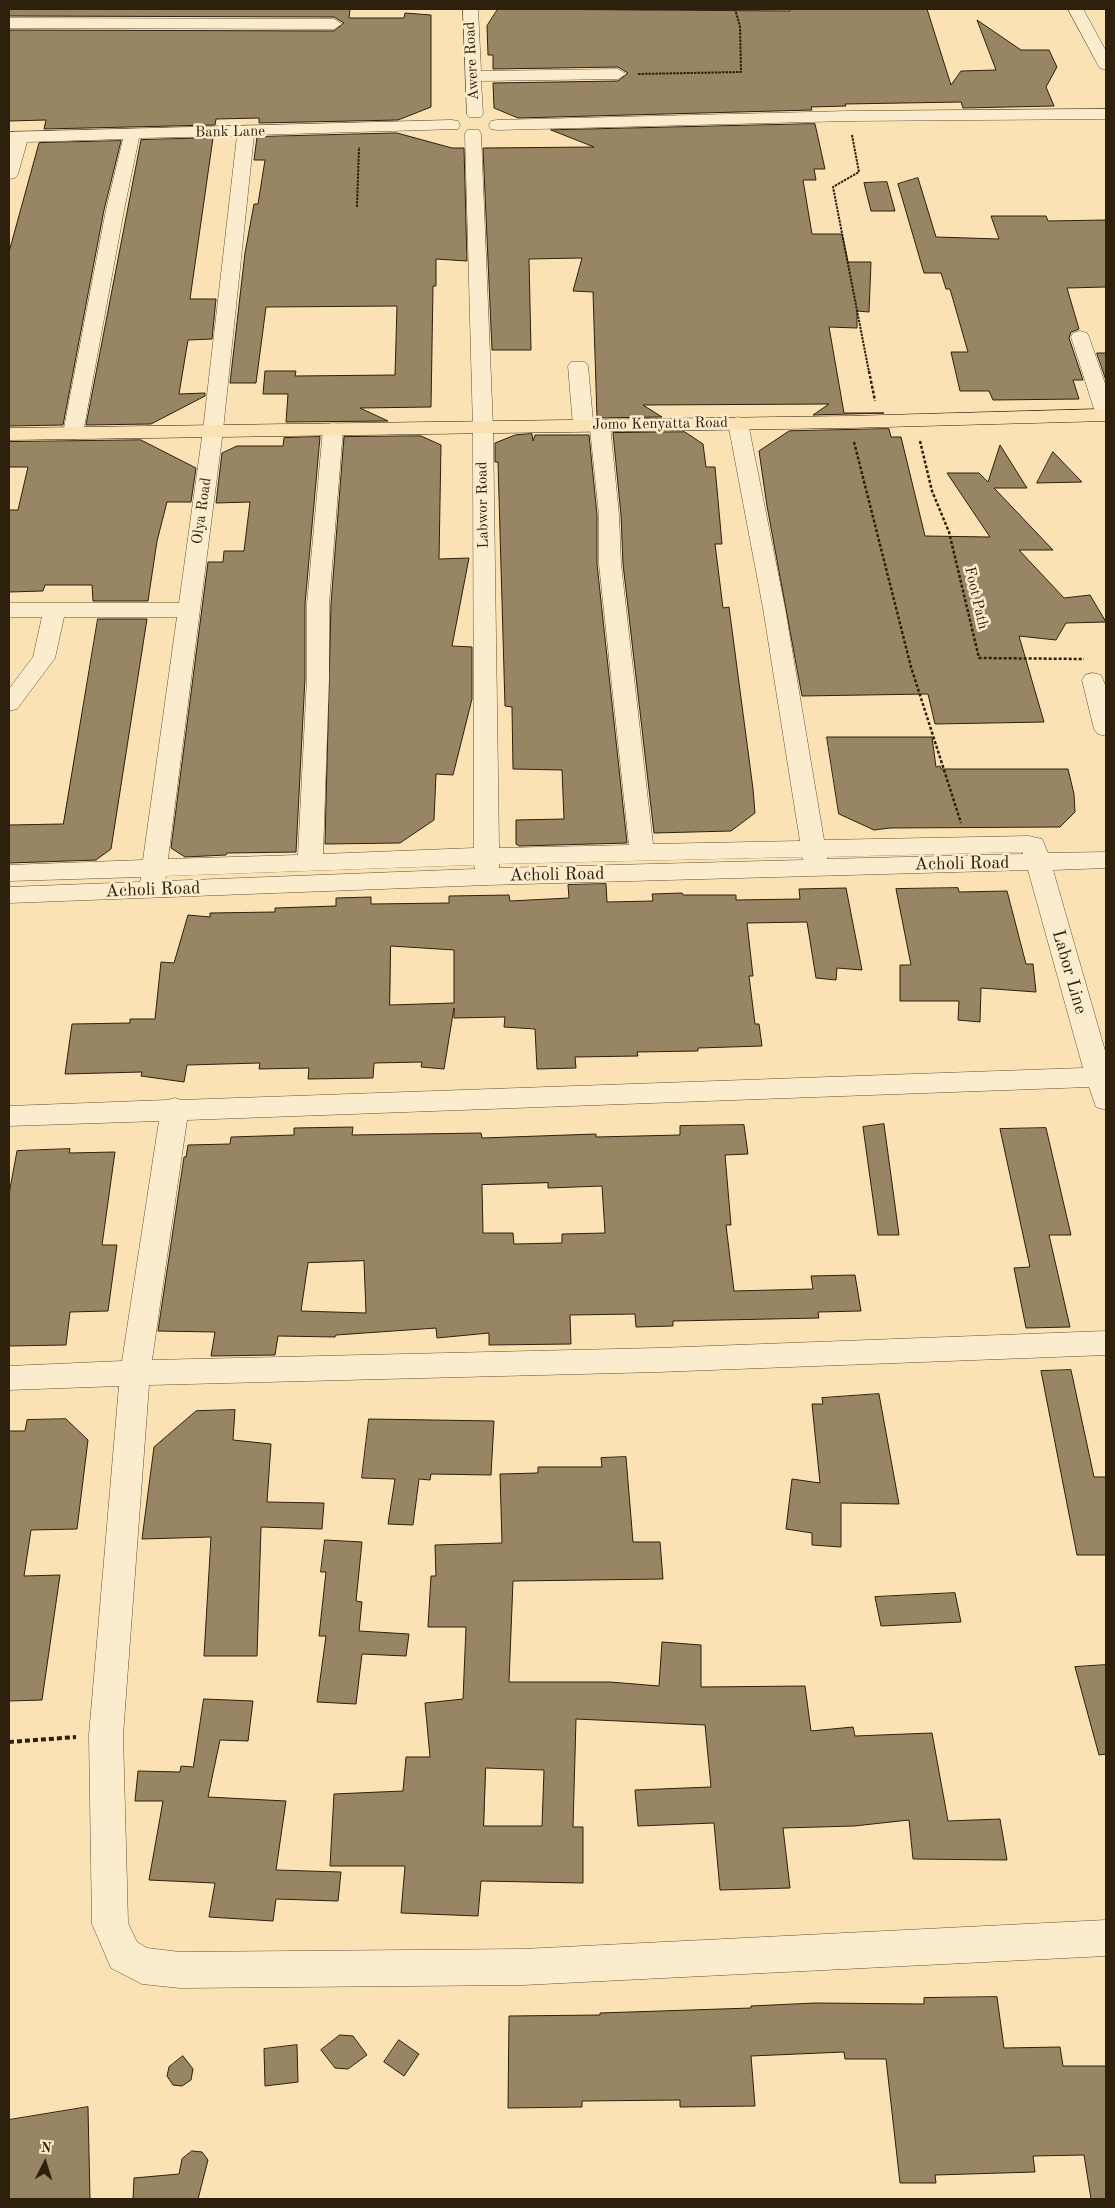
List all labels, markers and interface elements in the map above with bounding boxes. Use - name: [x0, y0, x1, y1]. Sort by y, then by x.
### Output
- street label: Awere Road: [461, 21, 483, 101]
- street label: Bank Lane: [195, 122, 265, 142]
- street label: Jomo Kenyatta Road: [592, 414, 728, 434]
- street label: Labwor Road: [473, 461, 493, 549]
- street label: Olya Road: [188, 477, 216, 545]
- street label: Foot Path: [960, 565, 992, 631]
- street label: Acholi Road: [914, 852, 1010, 876]
- street label: Acholi Road: [509, 863, 605, 887]
- street label: Acholi Road: [105, 878, 201, 902]
- street label: Labor Line: [1047, 927, 1091, 1017]
- north arrow: [20, 2138, 70, 2188]
- text: N: [40, 2141, 52, 2155]

